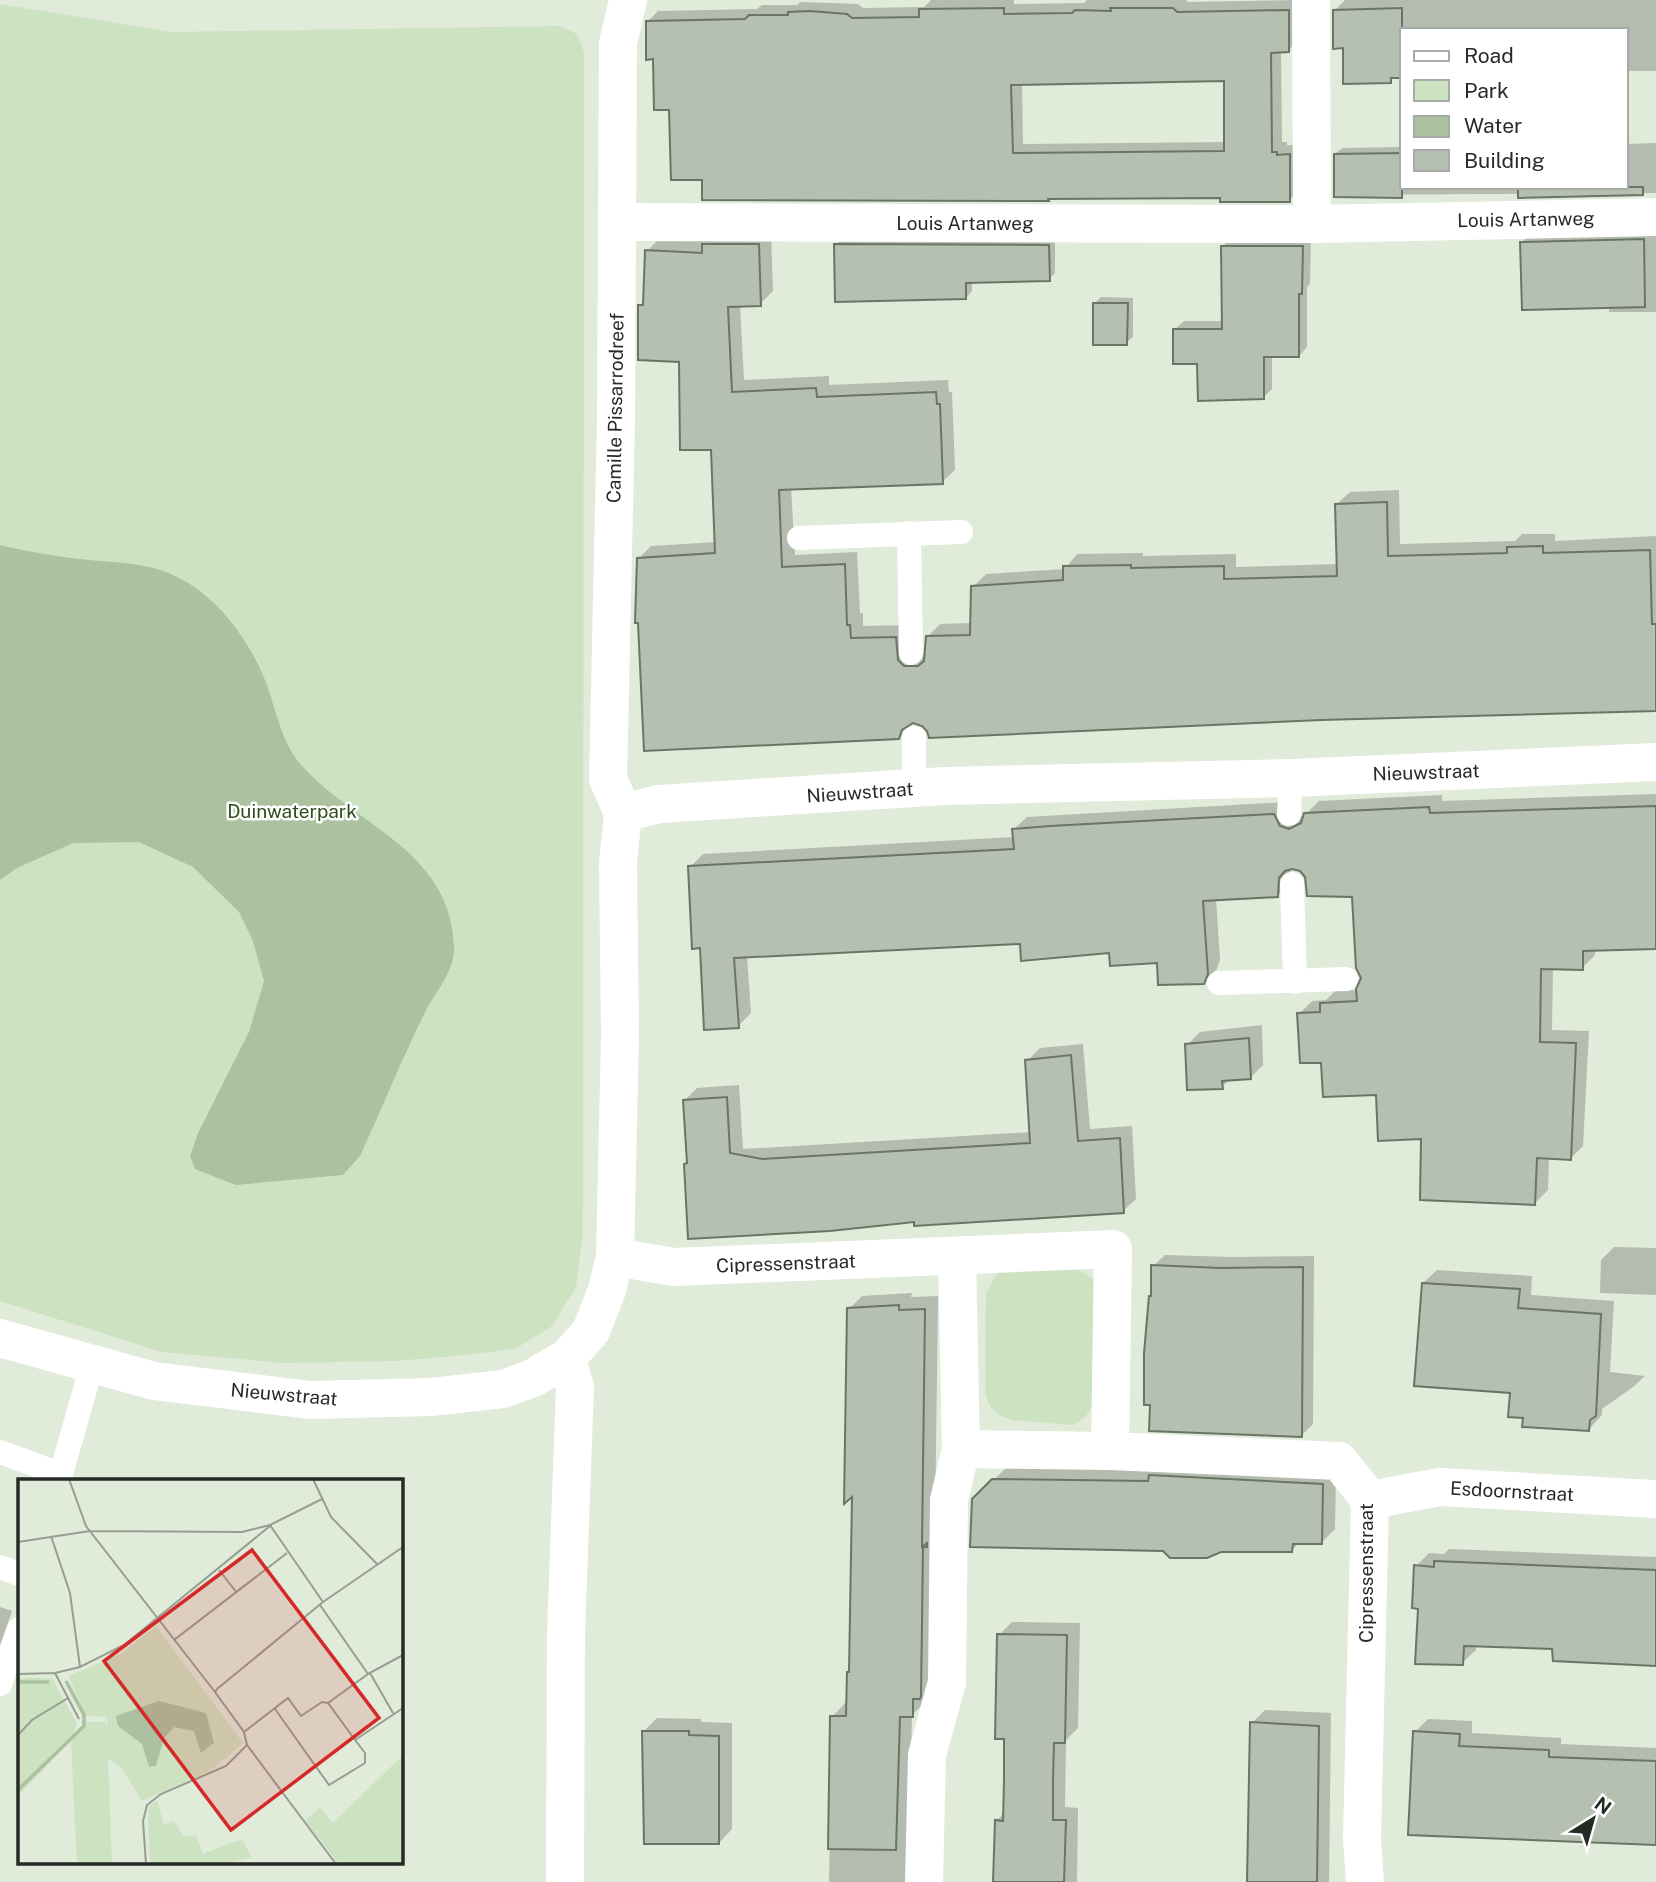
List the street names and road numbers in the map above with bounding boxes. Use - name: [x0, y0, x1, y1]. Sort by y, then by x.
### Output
- street label: Louis Artanweg: [1457, 207, 1595, 231]
- street label: Louis Artanweg: [896, 212, 1034, 234]
- street label: Camille Pissarrodreef: [602, 313, 628, 503]
- street label: Nieuwstraat: [1372, 759, 1480, 785]
- street label: Nieuwstraat: [806, 777, 914, 807]
- street label: Cipressenstraat: [716, 1250, 856, 1276]
- street label: Nieuwstraat: [230, 1378, 338, 1410]
- street label: Esdoornstraat: [1449, 1477, 1575, 1505]
- street label: Cipressenstraat: [1355, 1503, 1377, 1643]

